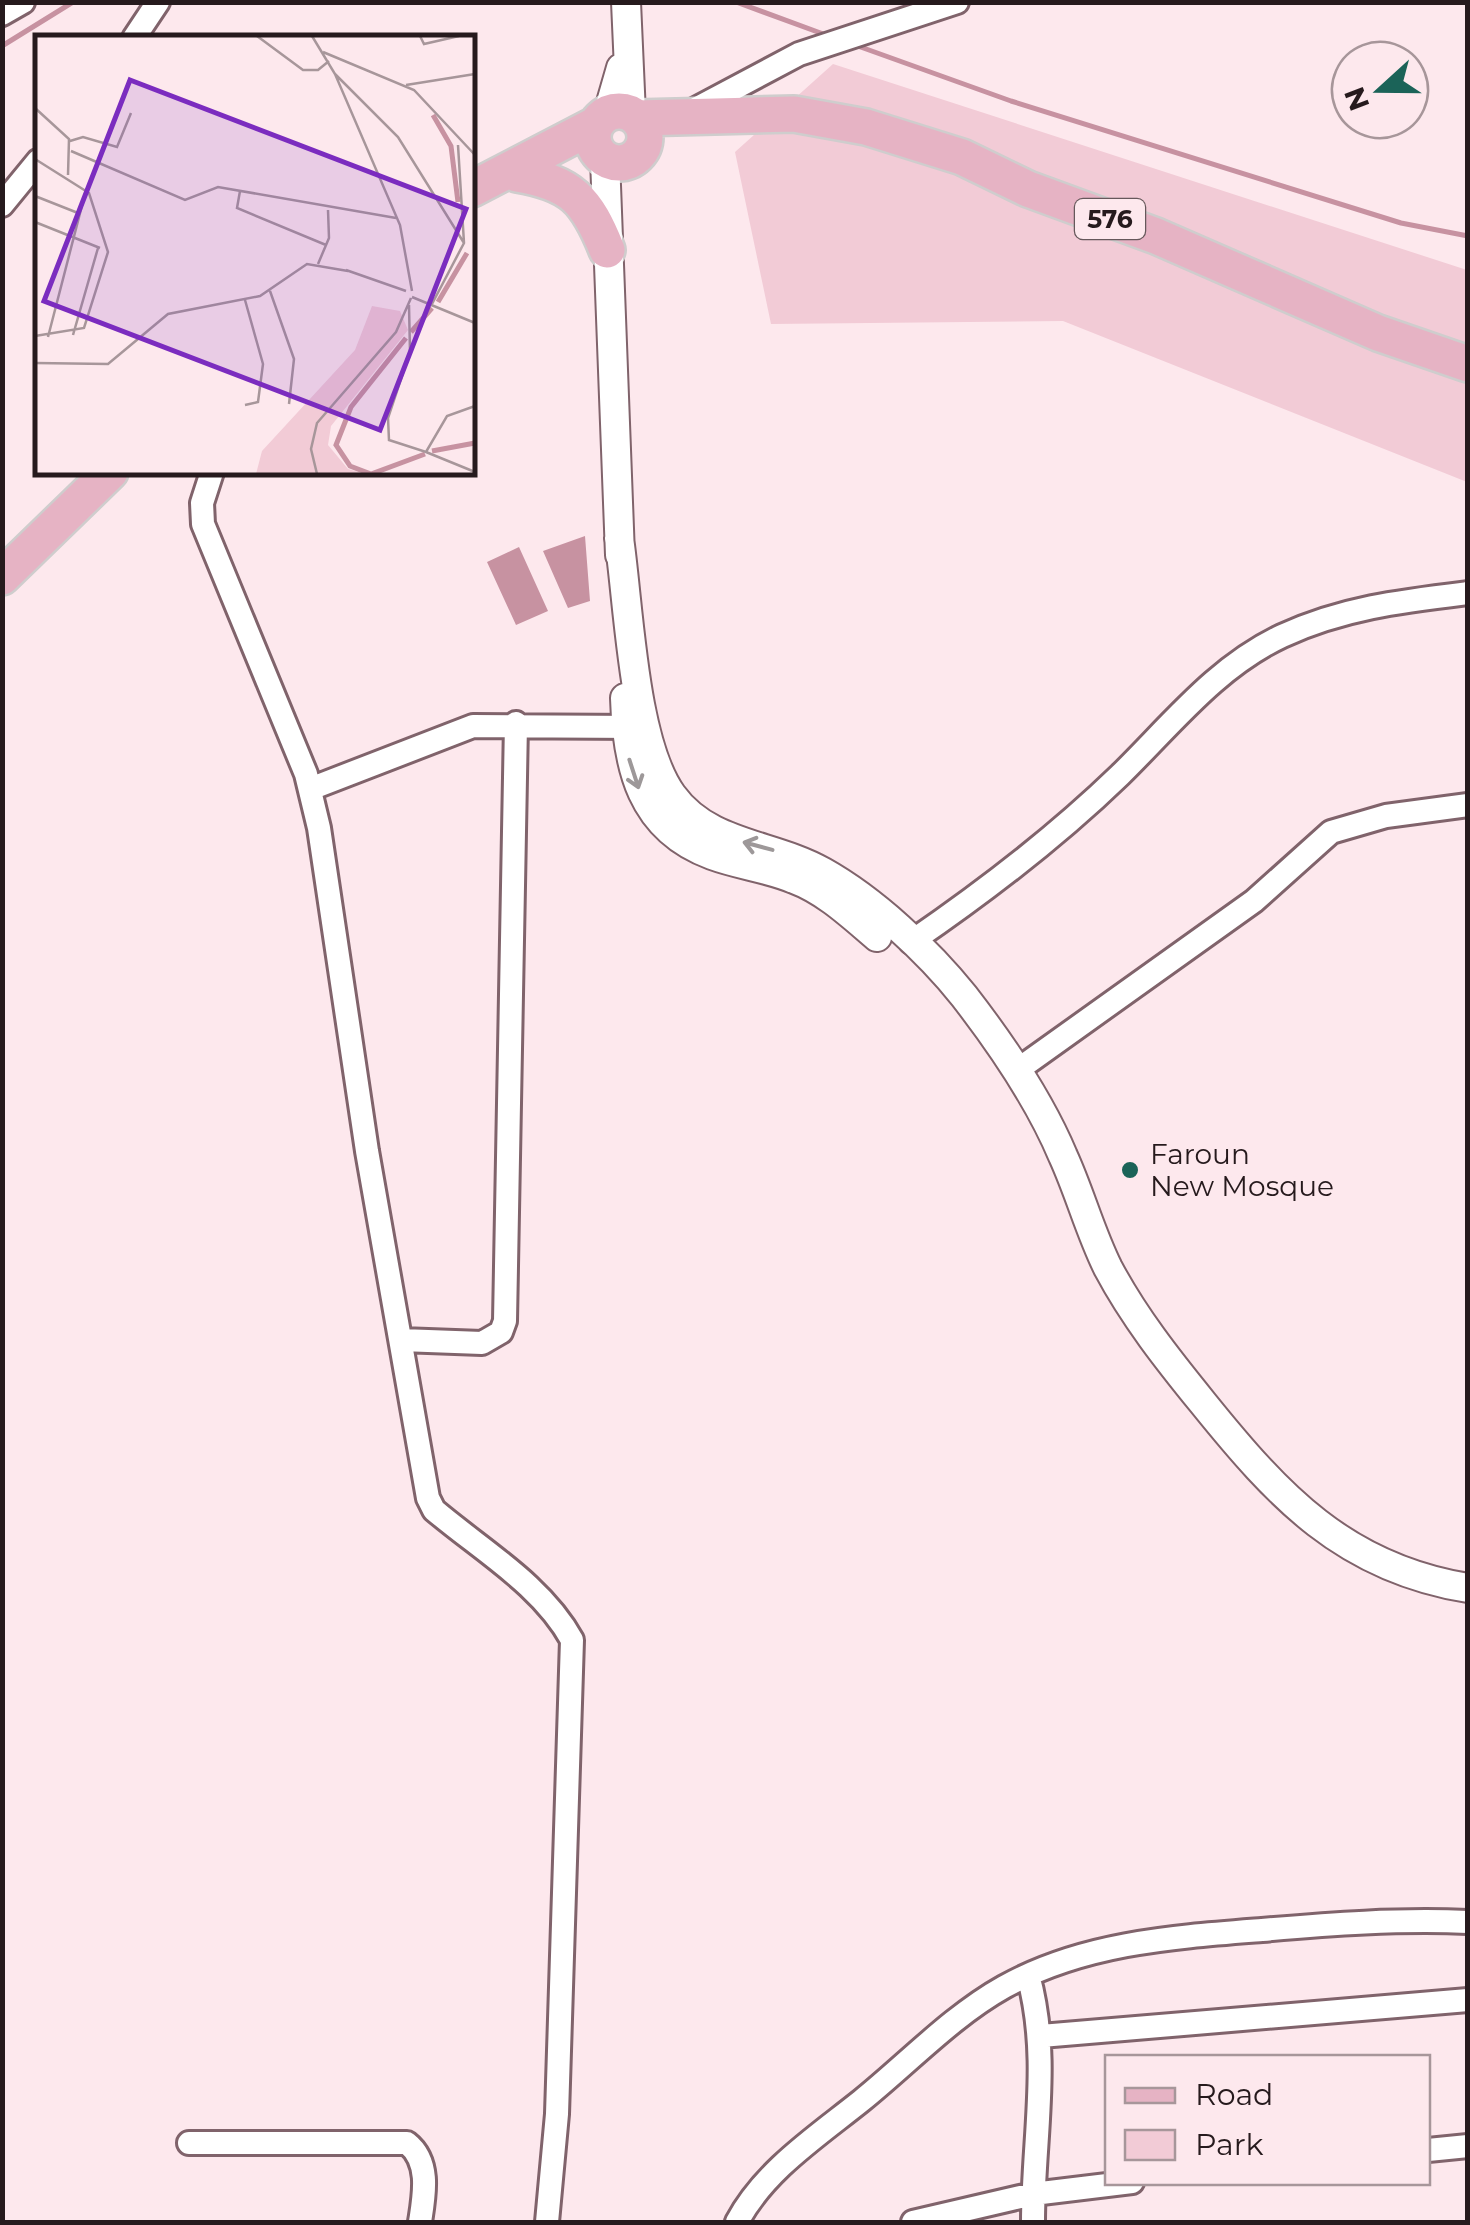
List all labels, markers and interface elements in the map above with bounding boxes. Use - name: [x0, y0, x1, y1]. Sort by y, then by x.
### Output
- inset map: [35, 35, 475, 475]
- north arrow: [1330, 40, 1430, 140]
- text: N: [1337, 82, 1377, 116]
- road number: 576: [1075, 199, 1145, 239]
- one-way arrow: [627, 758, 645, 790]
- one-way arrow: [742, 836, 774, 855]
- place label: Faroun New Mosque: [1150, 1137, 1334, 1203]
- marker: Faroun New Mosque: [1119, 1159, 1141, 1181]
- legend: [1105, 2055, 1430, 2185]
- text: Road: [1195, 2076, 1273, 2113]
- text: Park: [1195, 2126, 1264, 2163]

